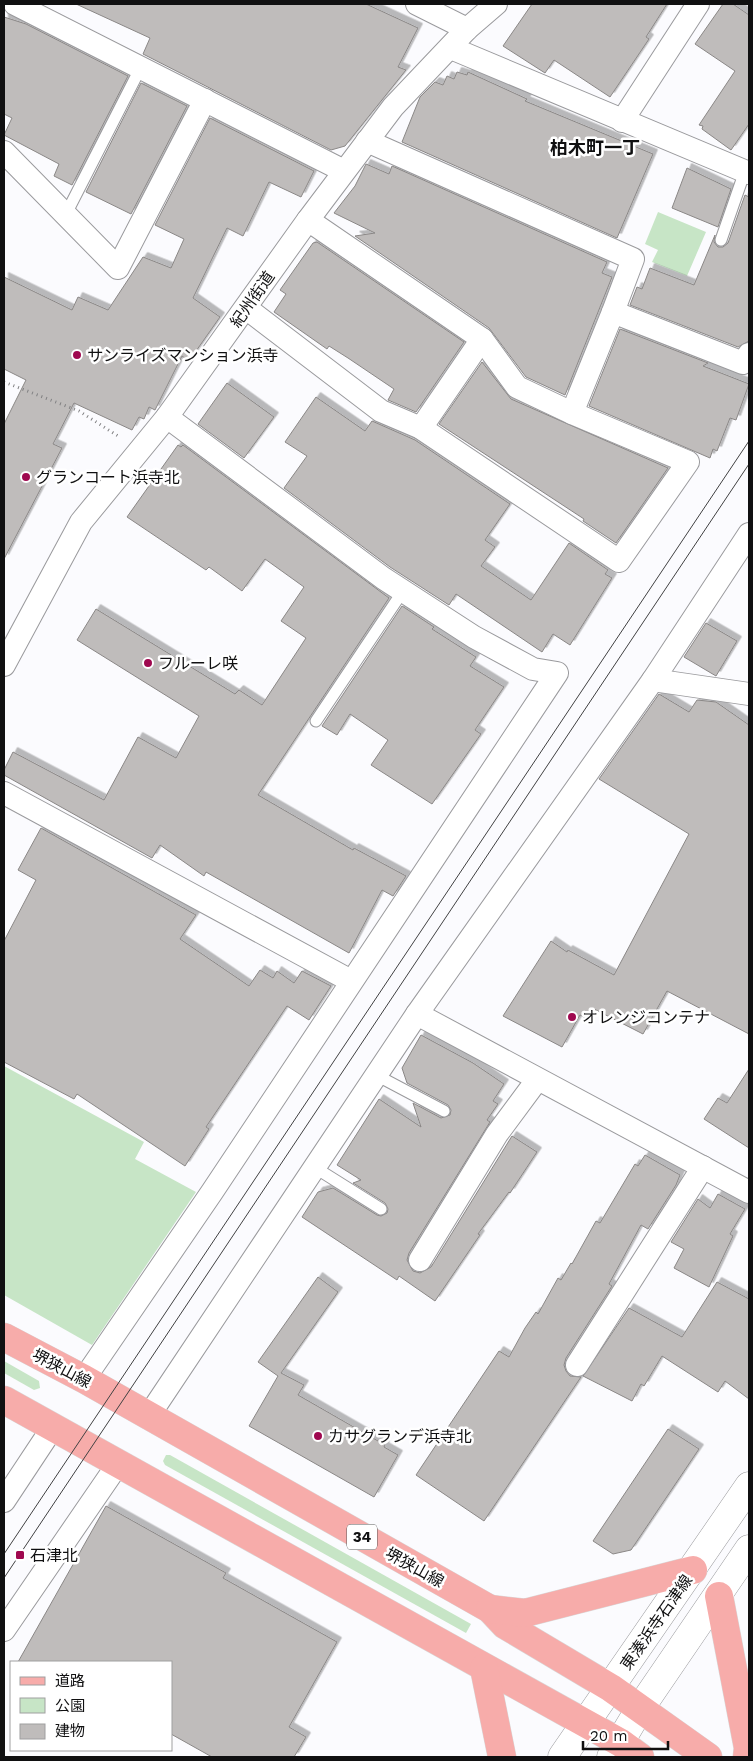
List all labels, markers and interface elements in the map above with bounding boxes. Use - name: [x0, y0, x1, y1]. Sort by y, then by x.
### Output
- district label: 柏木町一丁: [550, 137, 640, 158]
- street label: 紀州街道: [226, 268, 279, 331]
- place label: サンライズマンション浜寺: [87, 346, 279, 365]
- marker: サンライズマンション浜寺: [71, 349, 83, 361]
- place label: グランコート浜寺北: [36, 468, 180, 487]
- marker: グランコート浜寺北: [20, 471, 32, 483]
- place label: フルーレ咲: [158, 654, 238, 673]
- marker: フルーレ咲: [142, 657, 154, 669]
- place label: オレンジコンテナ: [582, 1008, 710, 1027]
- marker: オレンジコンテナ: [566, 1011, 578, 1023]
- street label: 堺狭山線: [29, 1345, 94, 1392]
- place label: カサグランデ浜寺北: [328, 1427, 472, 1446]
- marker: カサグランデ浜寺北: [312, 1430, 324, 1442]
- road number: 34: [347, 1524, 377, 1550]
- street label: 堺狭山線: [382, 1544, 447, 1591]
- place label: 石津北: [30, 1546, 78, 1565]
- marker: 石津北: [14, 1549, 26, 1561]
- street label: 東湊浜寺石津線: [617, 1571, 696, 1674]
- legend: [10, 1661, 172, 1751]
- text: 道路: [55, 1672, 85, 1690]
- text: 公園: [55, 1697, 85, 1715]
- scale bar: [583, 1718, 668, 1750]
- text: 建物: [55, 1722, 85, 1740]
- text: 20 m: [590, 1727, 628, 1745]

